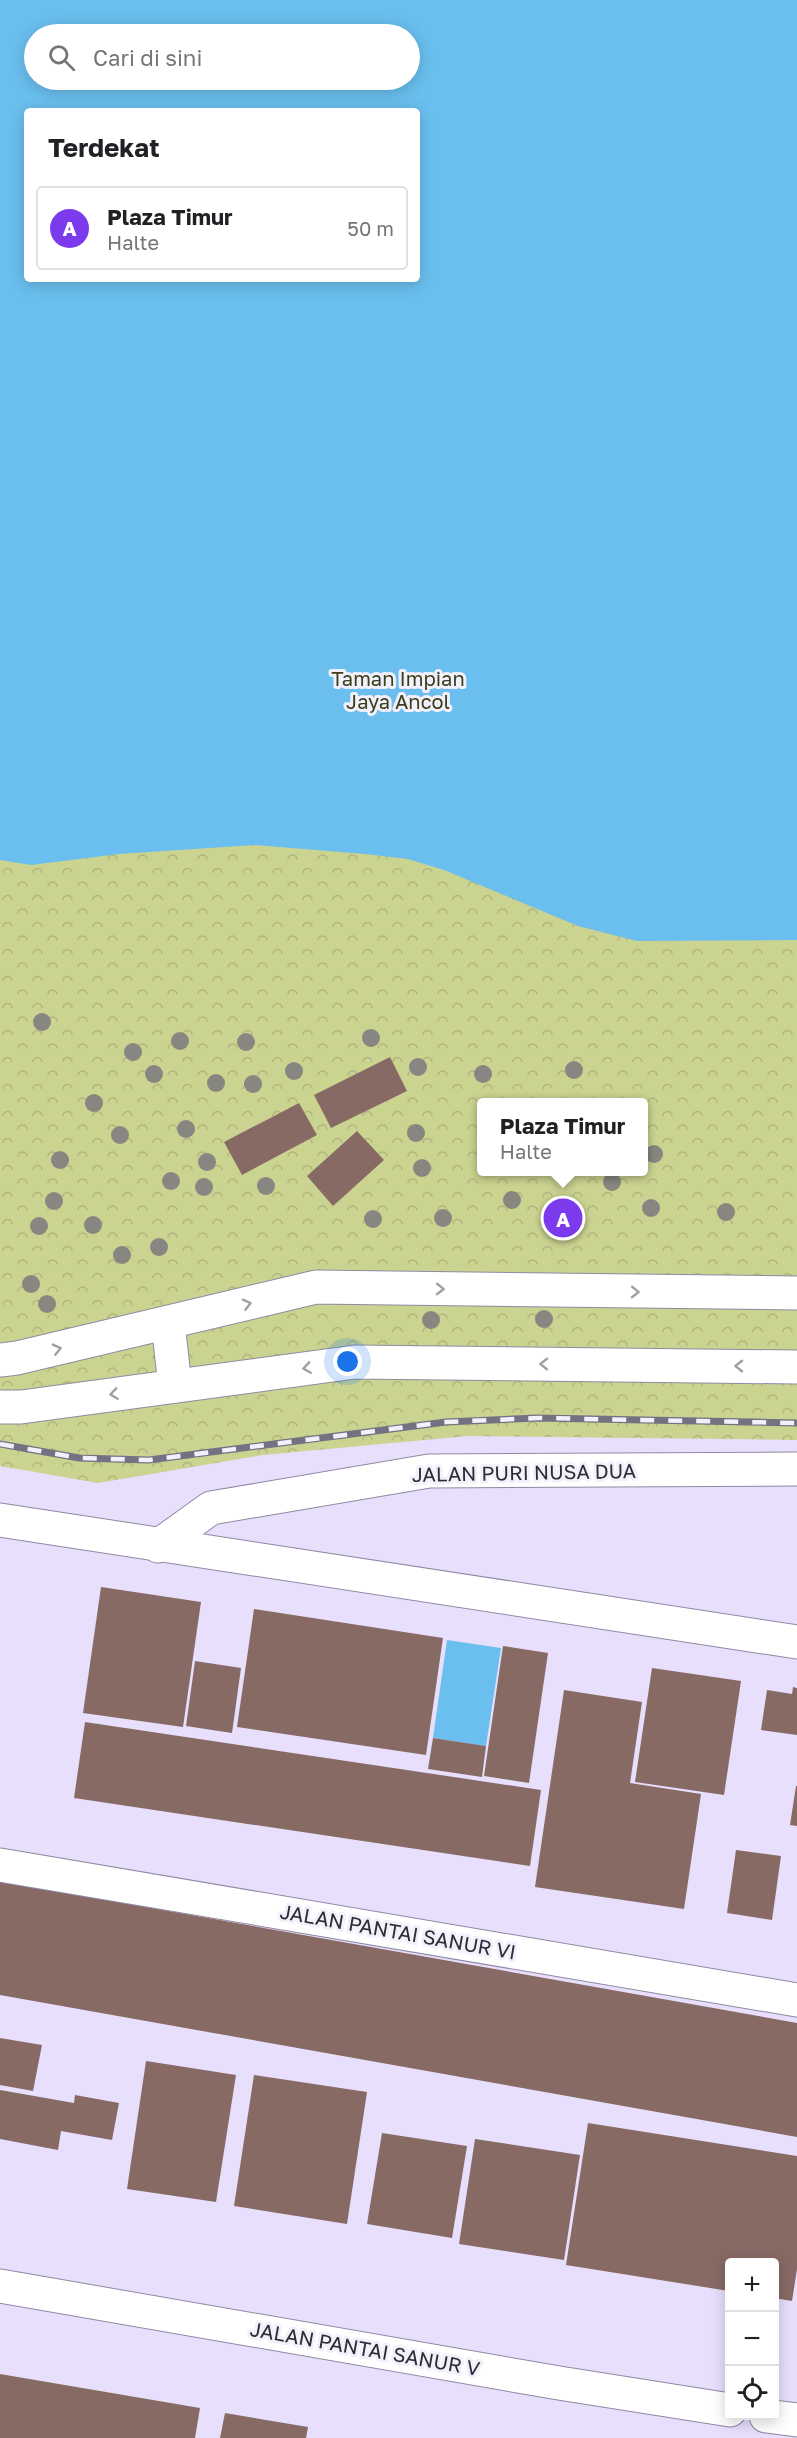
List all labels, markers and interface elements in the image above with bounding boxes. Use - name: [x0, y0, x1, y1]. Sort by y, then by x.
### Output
- search box: [24, 24, 420, 90]
- icon: search: [45, 41, 78, 74]
- text: Cari di sini: [93, 44, 202, 71]
- text: Terdekat: [48, 132, 160, 163]
- text: Plaza Timur: [107, 203, 233, 230]
- text: A: [62, 216, 77, 240]
- text: 50 m: [347, 216, 394, 240]
- text: Halte: [107, 230, 159, 254]
- park label: Taman Impian Jaya Ancol: [331, 666, 465, 713]
- popup: [477, 1098, 648, 1176]
- text: Plaza Timur: [500, 1112, 625, 1139]
- text: Halte: [500, 1139, 552, 1163]
- pin: A: [544, 1196, 582, 1240]
- one-way arrow: [436, 1283, 445, 1295]
- one-way arrow: [631, 1286, 640, 1298]
- one-way arrow: [242, 1298, 252, 1311]
- one-way arrow: [52, 1343, 62, 1356]
- your location: [333, 1347, 362, 1376]
- one-way arrow: [539, 1358, 548, 1370]
- one-way arrow: [734, 1360, 743, 1372]
- one-way arrow: [302, 1361, 312, 1374]
- one-way arrow: [109, 1388, 118, 1400]
- street label: JALAN PURI NUSA DUA: [412, 1458, 636, 1486]
- street label: JALAN PANTAI SANUR VI: [278, 1898, 518, 1964]
- map controls: [725, 2258, 779, 2420]
- button: +: [725, 2258, 779, 2312]
- button: −: [725, 2312, 779, 2366]
- street label: JALAN PANTAI SANUR V: [248, 2316, 482, 2380]
- button: locate: [725, 2366, 779, 2420]

